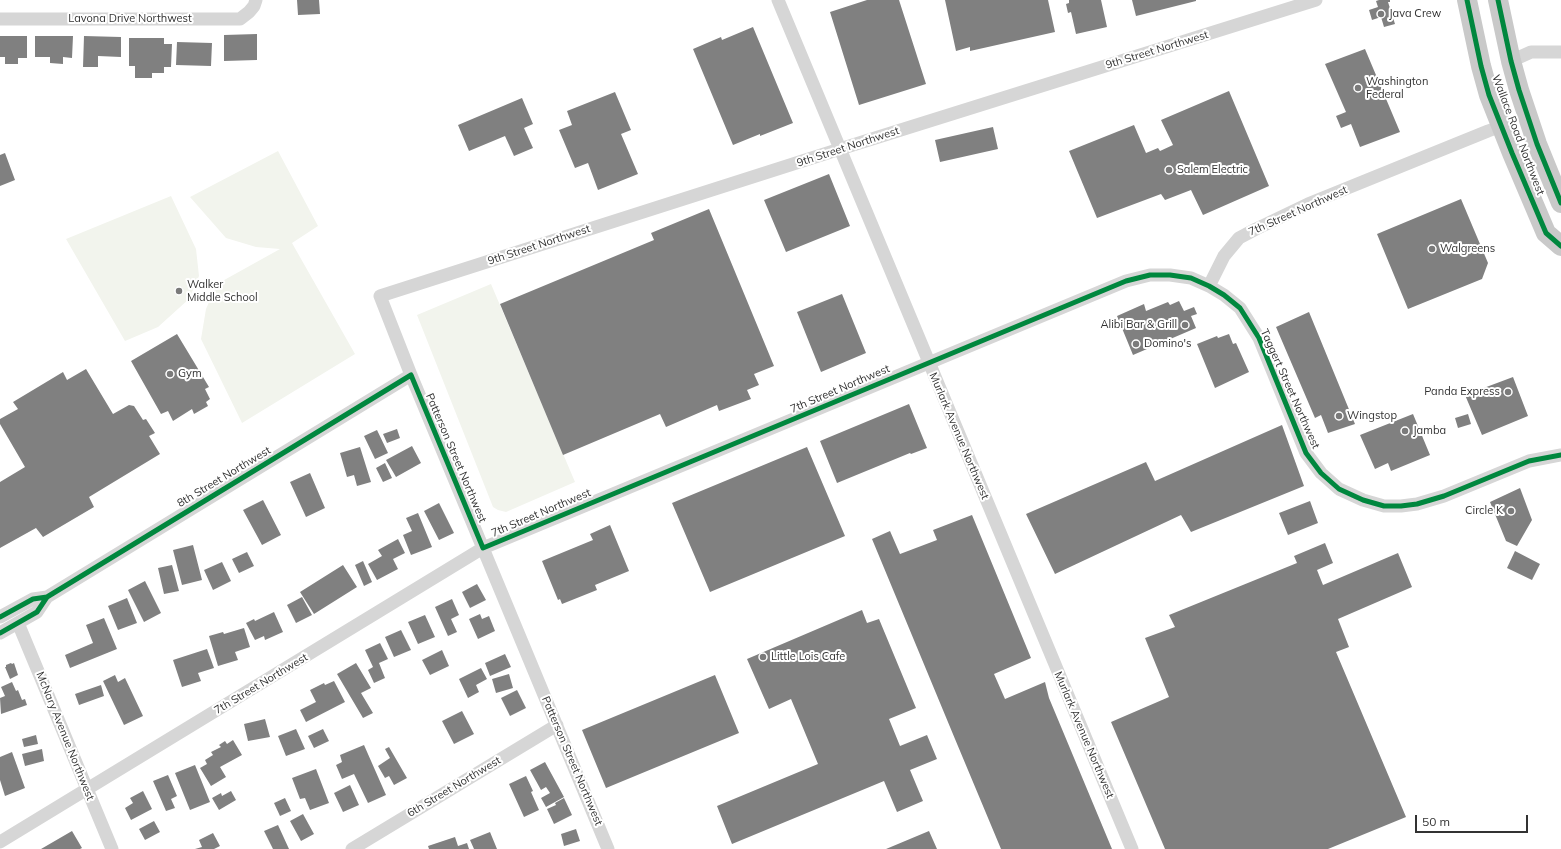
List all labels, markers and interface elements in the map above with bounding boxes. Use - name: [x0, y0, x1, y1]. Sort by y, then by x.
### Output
- place label: Java Crew: [1389, 7, 1441, 21]
- marker: Java Crew: [1376, 9, 1386, 19]
- street label: Lavona Drive Northwest: [68, 12, 192, 26]
- street label: 9th Street Northwest: [1104, 28, 1210, 72]
- street label: Wallace Road Northwest: [1489, 73, 1547, 197]
- place label: Washington Federal: [1366, 75, 1428, 101]
- marker: Washington Federal: [1353, 83, 1363, 93]
- street label: 9th Street Northwest: [795, 124, 901, 170]
- place label: Salem Electric: [1177, 163, 1248, 177]
- marker: Salem Electric: [1164, 165, 1174, 175]
- street label: 7th Street Northwest: [1247, 183, 1349, 239]
- street label: 9th Street Northwest: [486, 222, 592, 268]
- place label: Walgreens: [1440, 242, 1495, 256]
- marker: Walgreens: [1427, 244, 1437, 254]
- place label: Walker Middle School: [187, 278, 258, 304]
- marker: Walker Middle School: [174, 286, 184, 296]
- place label: Alibi Bar & Grill: [1101, 318, 1177, 332]
- marker: Alibi Bar & Grill: [1180, 320, 1190, 330]
- street label: Taggert Street Northwest: [1258, 327, 1322, 451]
- place label: Domino's: [1144, 337, 1191, 351]
- marker: Domino's: [1131, 339, 1141, 349]
- street label: 7th Street Northwest: [788, 362, 892, 416]
- place label: Gym: [178, 367, 202, 381]
- marker: Gym: [165, 369, 175, 379]
- street label: Murlark Avenue Northwest: [926, 371, 992, 501]
- place label: Panda Express: [1424, 385, 1500, 399]
- marker: Panda Express: [1503, 387, 1513, 397]
- street label: Patterson Street Northwest: [423, 391, 489, 525]
- place label: Wingstop: [1347, 409, 1397, 423]
- marker: Wingstop: [1334, 411, 1344, 421]
- place label: Jamba: [1413, 424, 1446, 438]
- marker: Jamba: [1400, 426, 1410, 436]
- street label: 8th Street Northwest: [175, 444, 273, 510]
- street label: 7th Street Northwest: [489, 486, 593, 540]
- place label: Circle K: [1465, 504, 1503, 518]
- marker: Circle K: [1506, 506, 1516, 516]
- place label: Little Lois Cafe: [771, 650, 845, 664]
- street label: 7th Street Northwest: [212, 651, 310, 717]
- marker: Little Lois Cafe: [758, 652, 768, 662]
- street label: McNary Avenue Northwest: [33, 670, 97, 802]
- street label: Murlark Avenue Northwest: [1051, 670, 1117, 800]
- street label: Patterson Street Northwest: [539, 694, 605, 828]
- street label: 6th Street Northwest: [405, 754, 503, 820]
- scale bar: [1417, 807, 1530, 833]
- text: 50 m: [1422, 814, 1450, 829]

